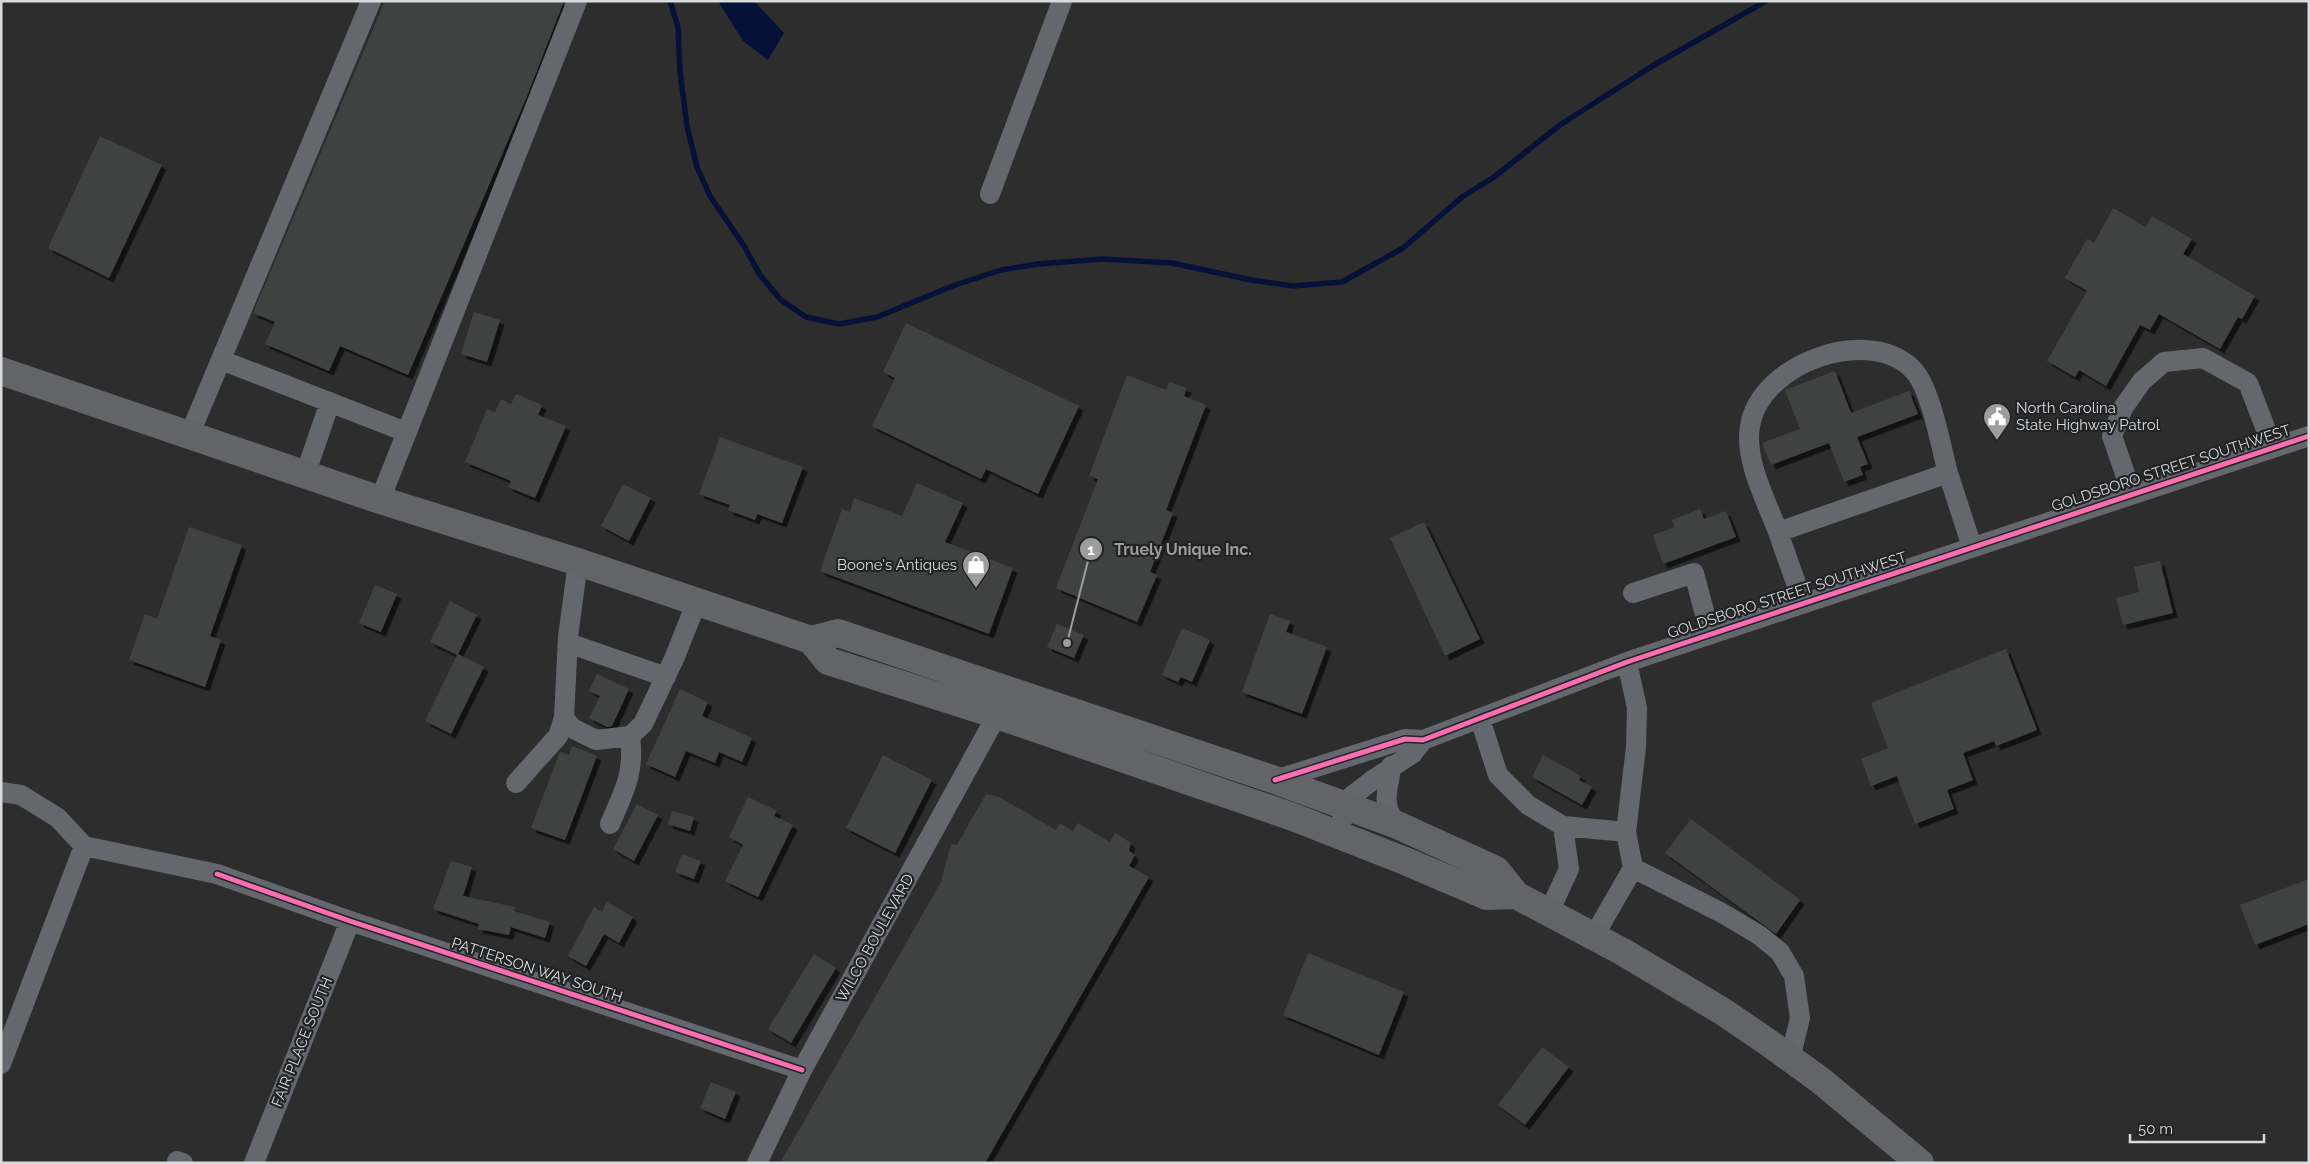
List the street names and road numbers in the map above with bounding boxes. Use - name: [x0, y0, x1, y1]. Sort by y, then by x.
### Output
- street label: GOLDSBORO STREET SOUTHWEST: [2049, 421, 2293, 515]
- street label: GOLDSBORO STREET SOUTHWEST: [1665, 548, 1909, 642]
- street label: WILCO BOULEVARD: [832, 871, 918, 1005]
- street label: PATTERSON WAY SOUTH: [449, 934, 625, 1006]
- street label: FAIR PLACE SOUTH: [268, 974, 336, 1110]

